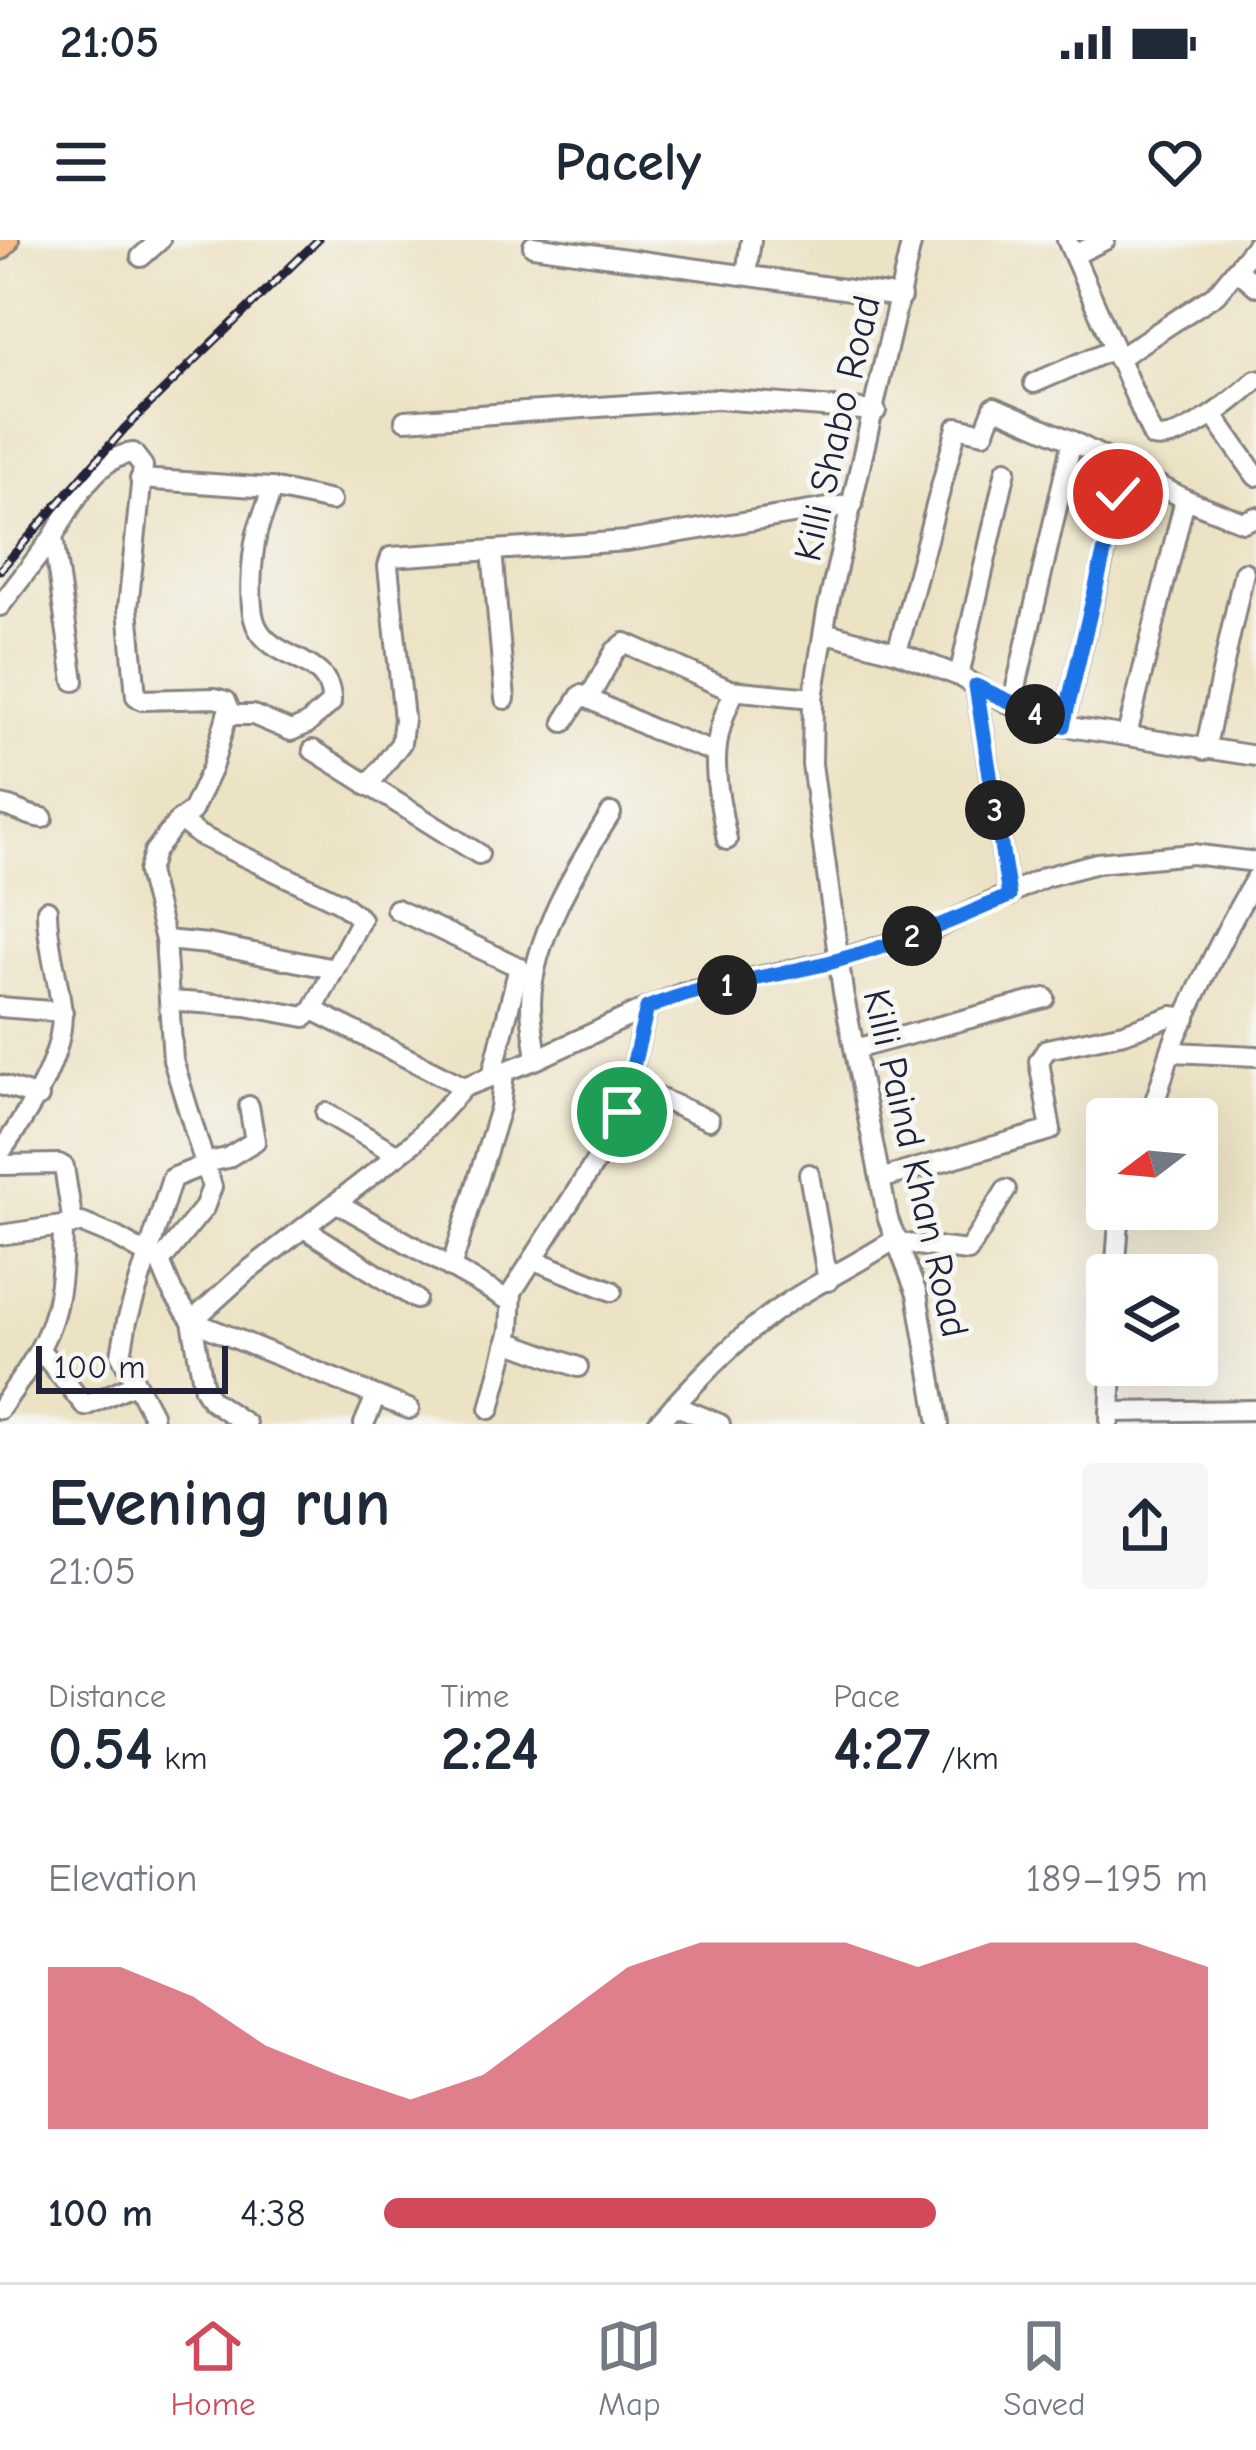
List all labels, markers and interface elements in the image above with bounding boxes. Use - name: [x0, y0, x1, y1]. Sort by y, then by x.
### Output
- text: 21:05: [60, 16, 159, 68]
- icon: menu: [48, 129, 114, 195]
- icon: heart: [1142, 129, 1208, 195]
- text: Pacely: [555, 131, 701, 194]
- street label: Killi Shabo Road: [785, 291, 890, 565]
- pin: [1067, 443, 1169, 545]
- icon: check: [1085, 461, 1151, 527]
- pin: 4: [1005, 684, 1065, 744]
- text: 4: [1027, 695, 1043, 733]
- pin: 3: [965, 780, 1025, 840]
- text: 3: [987, 791, 1003, 829]
- pin: 2: [882, 906, 942, 966]
- text: 2: [904, 917, 920, 955]
- pin: 1: [697, 955, 757, 1015]
- text: 1: [721, 966, 733, 1004]
- street label: Killi Paind Khan Road: [854, 985, 977, 1342]
- pin: [571, 1061, 673, 1163]
- icon: arrive: [589, 1079, 655, 1145]
- north arrow: [1086, 1098, 1218, 1230]
- map controls: [1086, 1098, 1218, 1386]
- button: layers: [1086, 1254, 1218, 1386]
- scale bar: [36, 1340, 228, 1393]
- text: 100 m: [54, 1348, 146, 1386]
- button: share: [1082, 1463, 1208, 1589]
- text: Evening run: [48, 1466, 390, 1542]
- text: 21:05: [48, 1549, 136, 1594]
- text: Distance: [48, 1677, 166, 1715]
- text: Time: [441, 1677, 509, 1715]
- text: Pace: [833, 1677, 900, 1715]
- text: 0.54: [48, 1715, 153, 1784]
- text: 2:24: [441, 1715, 539, 1784]
- text: 4:27: [833, 1715, 930, 1784]
- text: km: [153, 1739, 207, 1777]
- text: /km: [930, 1739, 999, 1777]
- text: Elevation: [48, 1856, 197, 1901]
- text: 189–195 m: [1026, 1856, 1208, 1901]
- text: 100 m: [48, 2191, 153, 2236]
- text: 4:38: [240, 2191, 306, 2236]
- tab: Home: [170, 2313, 256, 2423]
- tab: Map: [596, 2313, 662, 2423]
- tab: Saved: [1003, 2313, 1086, 2423]

